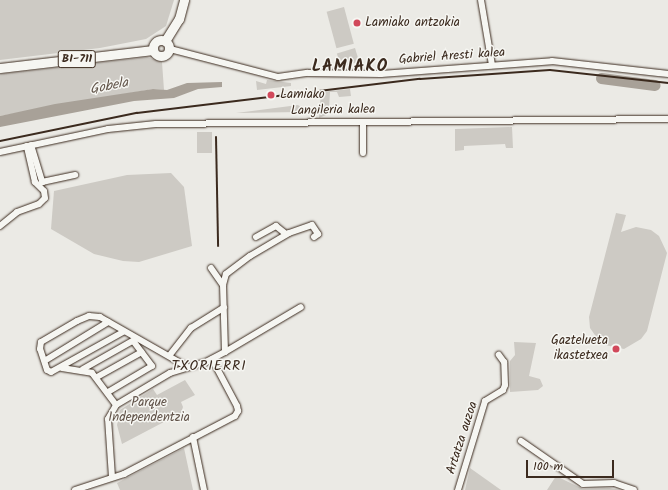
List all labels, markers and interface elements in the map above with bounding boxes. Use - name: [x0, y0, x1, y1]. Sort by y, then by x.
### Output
- place label: Lamiako antzokia: [365, 15, 460, 31]
- marker: Lamiako antzokia: [352, 18, 362, 28]
- street label: Gabriel Aresti kalea: [398, 45, 506, 69]
- road number: BI-711: [57, 49, 97, 69]
- district label: LAMIAKO: [312, 57, 388, 77]
- water label: Gobela: [88, 74, 130, 98]
- place label: Lamiako: [280, 87, 325, 103]
- marker: Lamiako: [265, 89, 277, 101]
- street label: Langileria kalea: [291, 102, 375, 120]
- place label: Gaztelueta ikastetxea: [551, 334, 608, 365]
- marker: Gaztelueta ikastetxea: [611, 344, 621, 354]
- district label: TXORIERRI: [171, 358, 247, 374]
- park label: Parque Independentzia: [108, 396, 190, 427]
- street label: Artatza auzoa: [444, 400, 482, 476]
- scale bar: [528, 452, 616, 478]
- text: 100 m: [533, 457, 563, 476]

